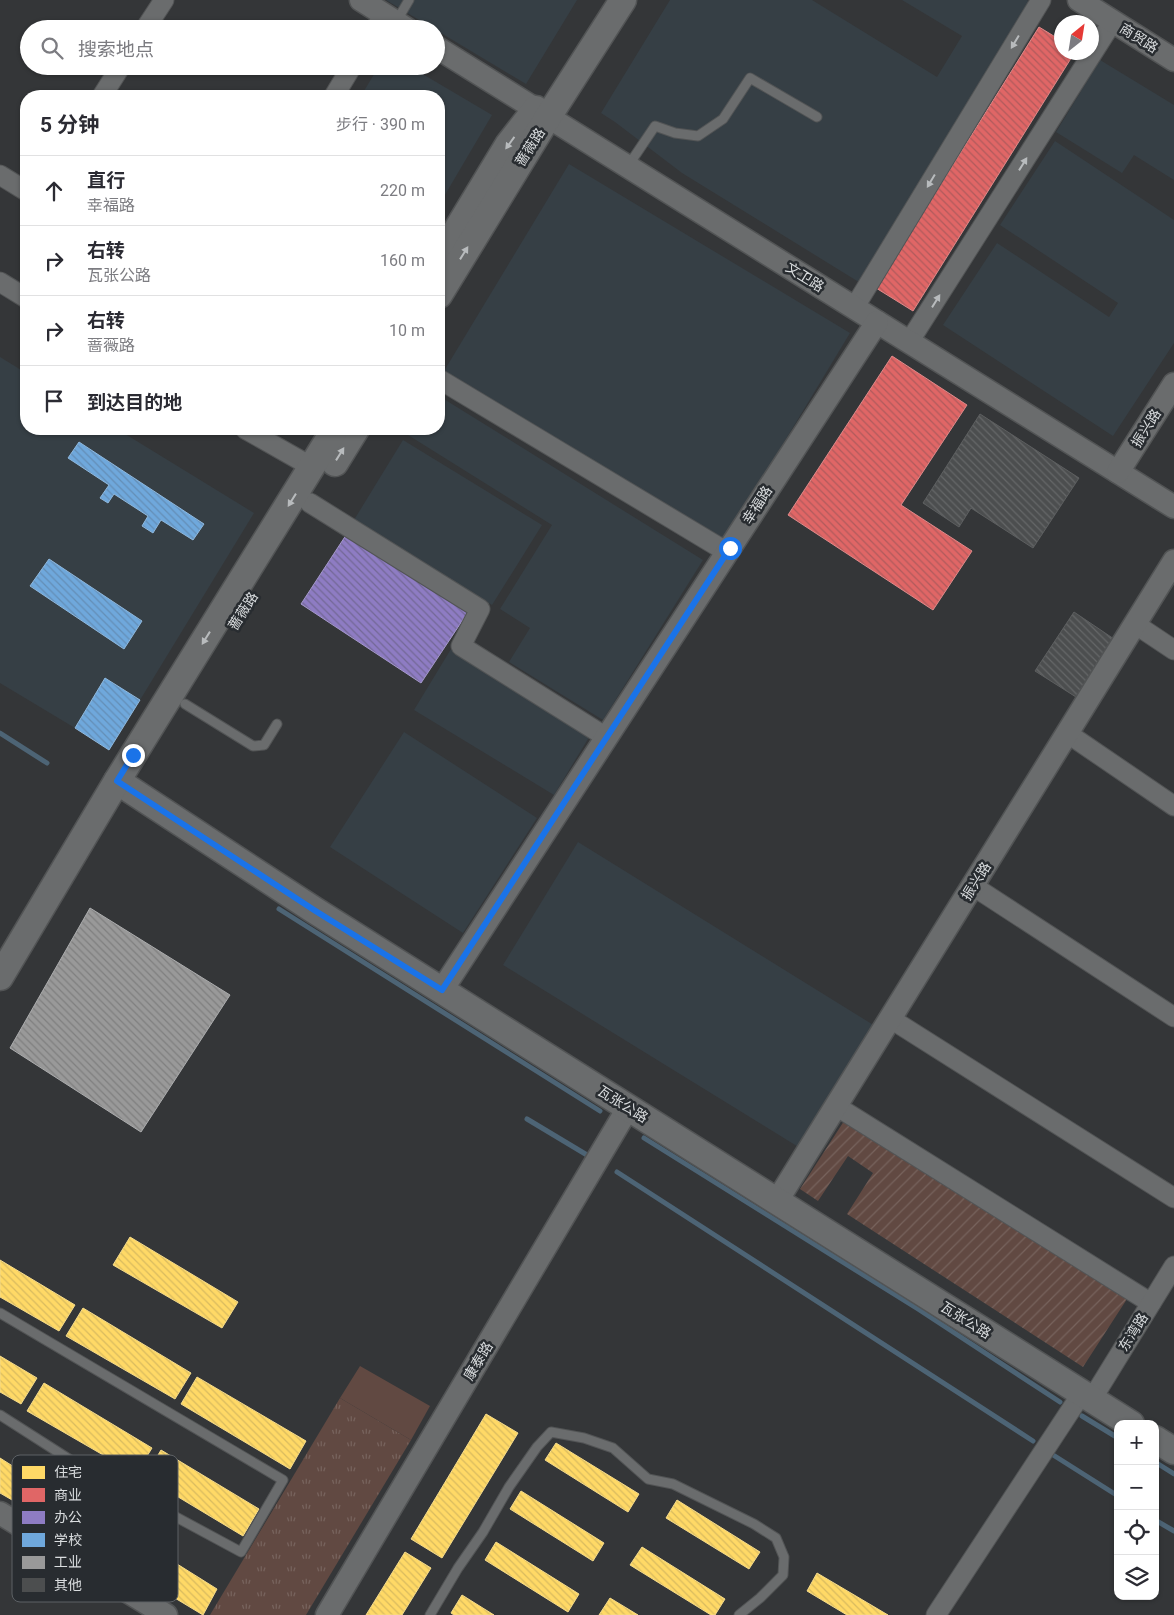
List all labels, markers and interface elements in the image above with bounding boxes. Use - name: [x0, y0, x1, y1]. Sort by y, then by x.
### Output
- north arrow: [1054, 15, 1099, 60]
- search box: [20, 20, 445, 75]
- street label: 商贸路: [1117, 20, 1161, 56]
- icon: search: [38, 34, 66, 62]
- one-way arrow: [1011, 35, 1020, 48]
- text: 搜索地点: [78, 38, 154, 61]
- text: 5 分钟: [40, 113, 99, 137]
- text: 步行 · 390 m: [336, 115, 425, 134]
- street label: 蔷薇路: [512, 125, 548, 169]
- one-way arrow: [505, 136, 515, 150]
- one-way arrow: [1018, 157, 1027, 170]
- text: 直行: [87, 169, 125, 192]
- one-way arrow: [927, 174, 936, 187]
- icon: ahead: [40, 177, 68, 205]
- text: 220 m: [380, 181, 425, 200]
- text: 幸福路: [87, 196, 135, 215]
- text: 右转: [87, 239, 125, 262]
- icon: right: [40, 247, 68, 275]
- one-way arrow: [460, 247, 469, 260]
- text: 160 m: [380, 251, 425, 270]
- street label: 文卫路: [783, 259, 827, 295]
- text: 瓦张公路: [87, 266, 151, 285]
- one-way arrow: [931, 294, 940, 308]
- text: 右转: [87, 309, 125, 332]
- icon: right: [40, 317, 68, 345]
- text: 10 m: [389, 321, 425, 340]
- text: 蔷薇路: [87, 336, 135, 355]
- icon: arrive: [40, 387, 68, 415]
- text: 到达目的地: [87, 391, 182, 414]
- street label: 振兴路: [1128, 406, 1164, 450]
- one-way arrow: [336, 447, 345, 460]
- street label: 幸福路: [739, 483, 775, 527]
- one-way arrow: [287, 494, 296, 507]
- route start: [719, 537, 742, 560]
- street label: 蔷薇路: [225, 589, 261, 633]
- one-way arrow: [201, 632, 210, 645]
- route end: [122, 744, 145, 767]
- street label: 振兴路: [958, 859, 994, 903]
- street label: 瓦张公路: [595, 1082, 651, 1126]
- street label: 瓦张公路: [938, 1298, 994, 1342]
- street label: 东湾路: [1115, 1310, 1151, 1354]
- street label: 康泰路: [460, 1339, 496, 1383]
- map controls: [1114, 1420, 1159, 1600]
- button: +: [1114, 1420, 1159, 1465]
- legend: [12, 1455, 178, 1602]
- text: 住宅: [54, 1464, 82, 1480]
- button: −: [1114, 1465, 1159, 1510]
- text: 商业: [54, 1487, 82, 1503]
- text: 办公: [54, 1509, 82, 1525]
- button: locate: [1114, 1510, 1159, 1555]
- text: 学校: [54, 1532, 82, 1548]
- text: 工业: [54, 1554, 82, 1570]
- button: layers: [1114, 1555, 1159, 1600]
- text: 其他: [54, 1577, 82, 1593]

